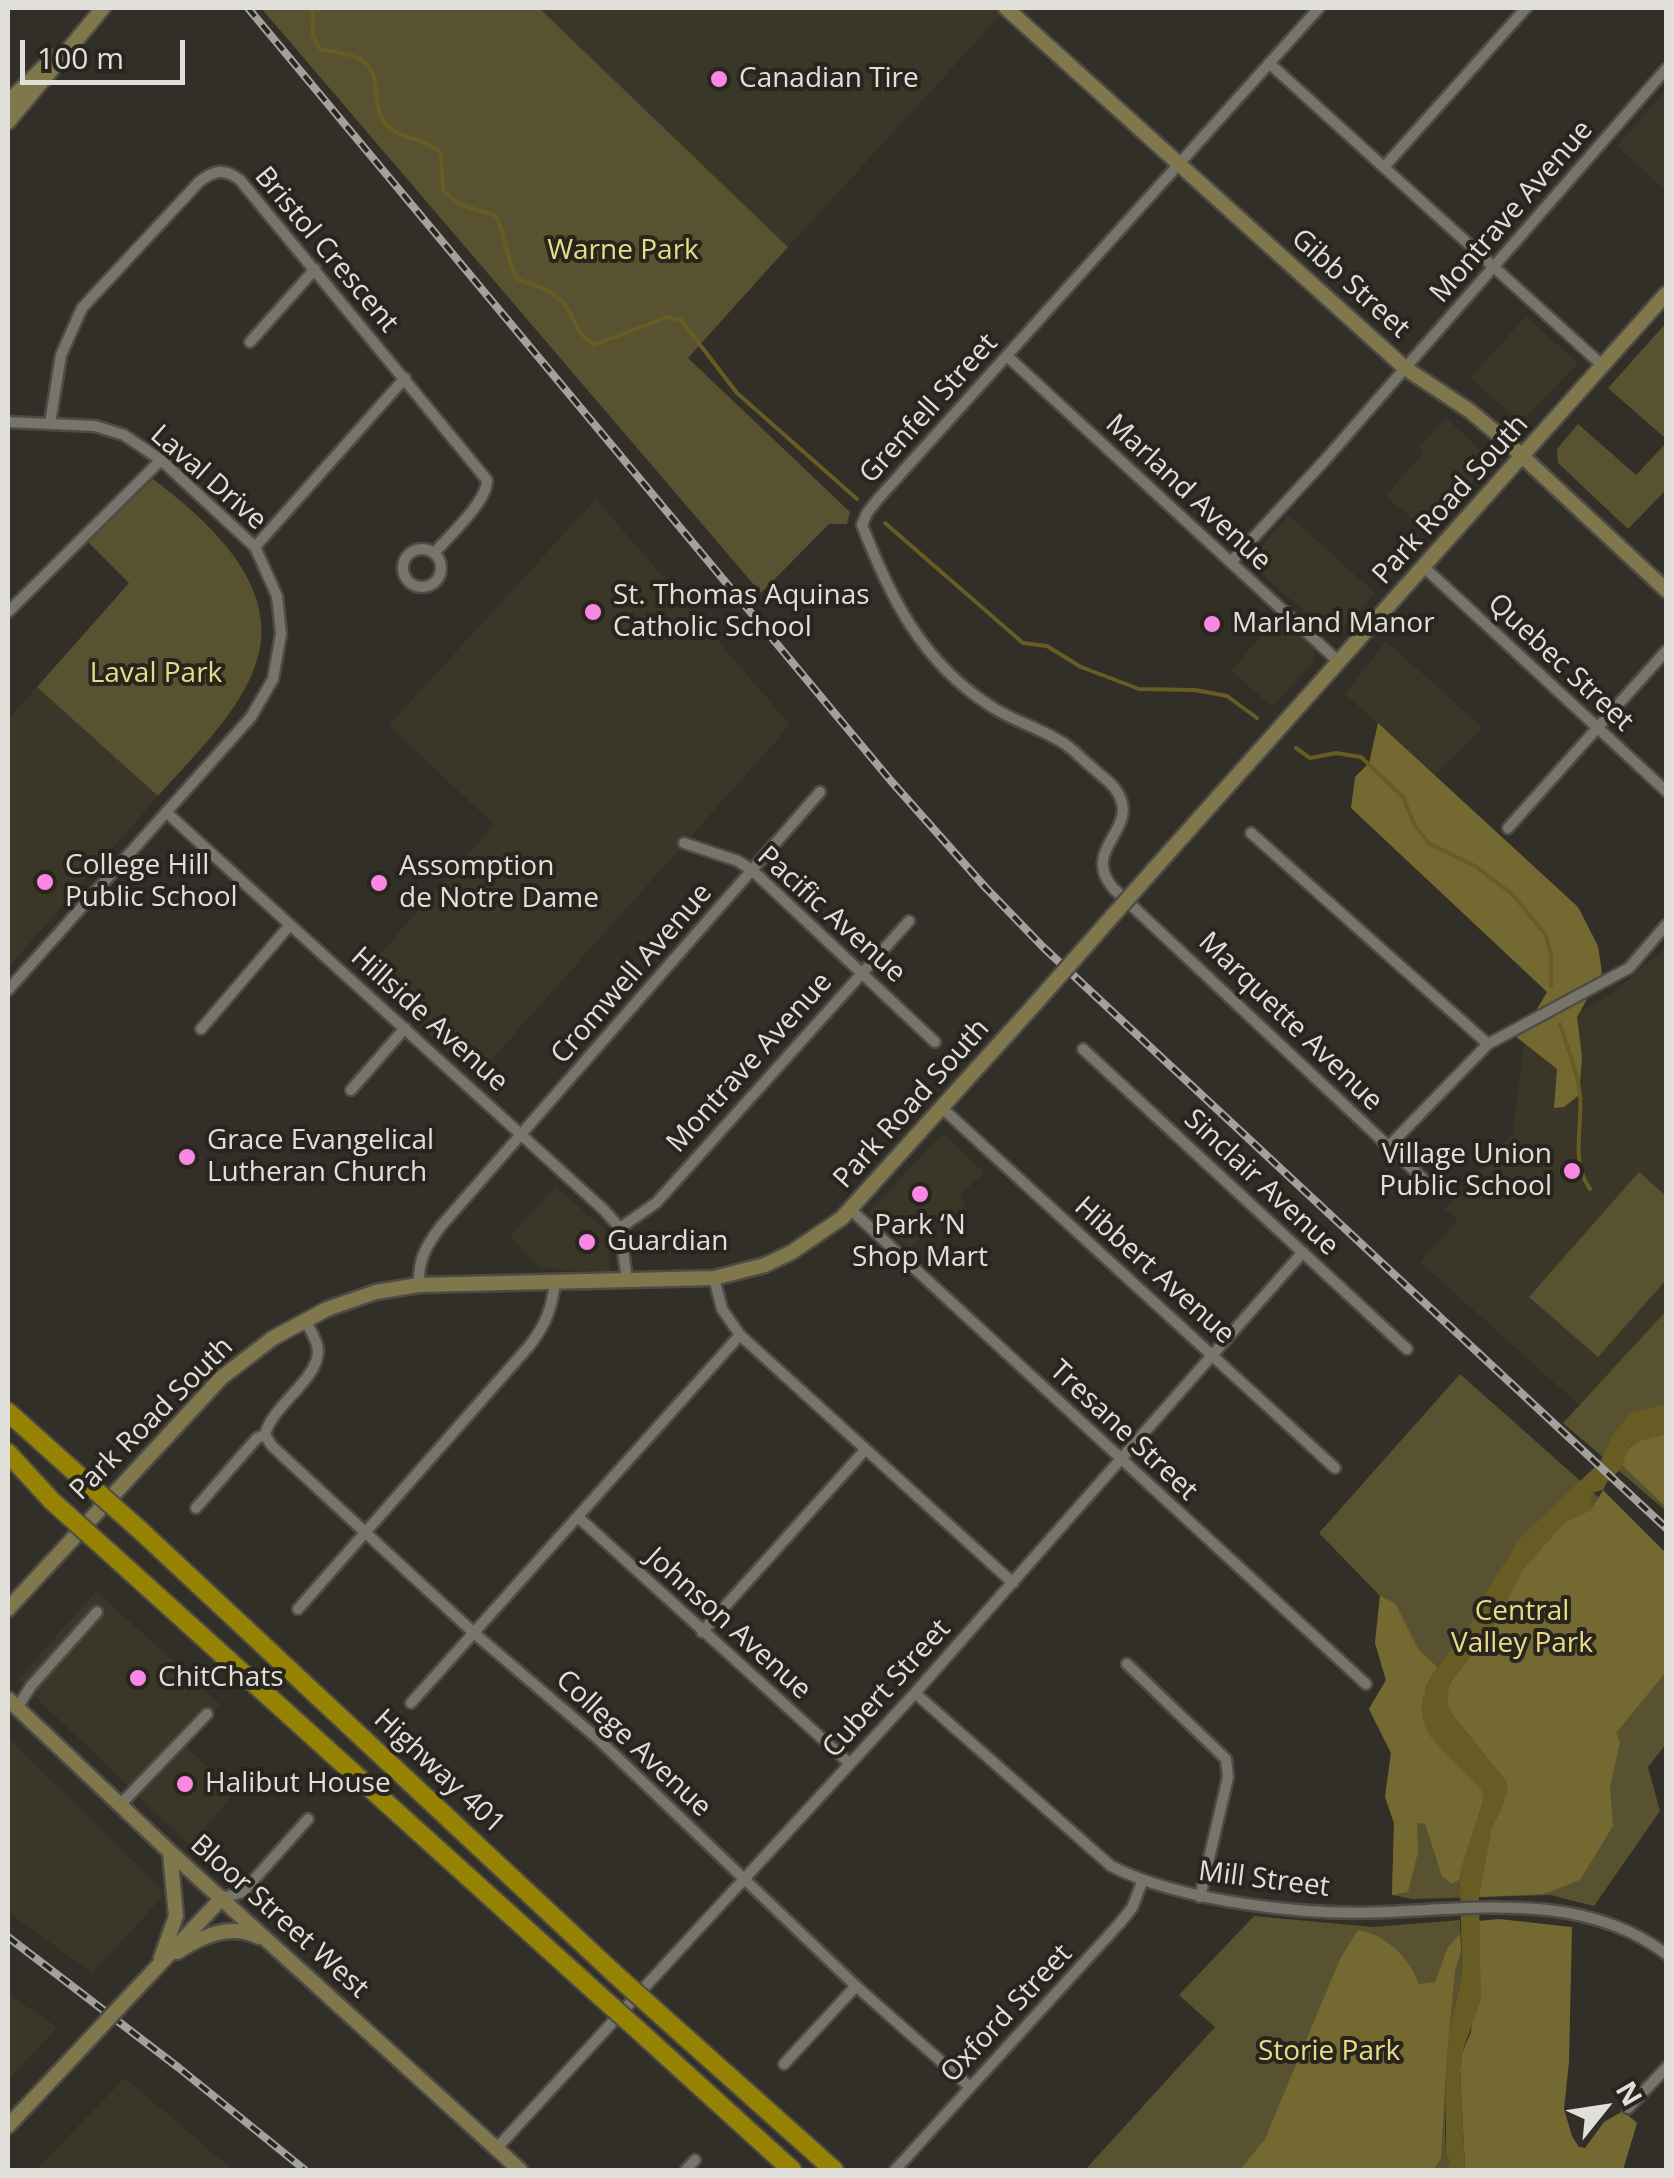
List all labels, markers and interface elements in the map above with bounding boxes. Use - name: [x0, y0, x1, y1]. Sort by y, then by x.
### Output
- scale bar: [25, 20, 190, 82]
- text: 100 m: [37, 37, 124, 78]
- place label: Canadian Tire: [739, 62, 919, 96]
- marker: Canadian Tire: [708, 68, 730, 90]
- street label: Montrave Avenue: [1424, 114, 1600, 310]
- street label: Bristol Crescent: [247, 160, 405, 340]
- street label: Gibb Street: [1284, 222, 1416, 346]
- park label: Warne Park: [547, 234, 699, 268]
- street label: Grenfell Street: [853, 327, 1005, 491]
- street label: Marland Avenue: [1098, 408, 1278, 578]
- street label: Park Road South: [1366, 408, 1536, 592]
- street label: Laval Drive: [143, 419, 273, 537]
- place label: St. Thomas Aquinas Catholic School: [613, 579, 870, 645]
- street label: Quebec Street: [1480, 587, 1640, 739]
- marker: St. Thomas Aquinas Catholic School: [582, 601, 604, 623]
- place label: Marland Manor: [1232, 607, 1435, 641]
- marker: Marland Manor: [1201, 613, 1223, 635]
- park label: Laval Park: [90, 657, 222, 691]
- street label: Pacific Avenue: [750, 840, 912, 990]
- place label: College Hill Public School: [65, 849, 238, 915]
- place label: Assomption de Notre Dame: [399, 850, 599, 916]
- marker: College Hill Public School: [34, 871, 56, 893]
- marker: Assomption de Notre Dame: [368, 872, 390, 894]
- street label: Cromwell Avenue: [544, 877, 720, 1071]
- street label: Marquette Avenue: [1191, 926, 1389, 1118]
- street label: Hillside Avenue: [343, 941, 515, 1099]
- street label: Montrave Avenue: [660, 966, 840, 1160]
- street label: Park Road South: [827, 1012, 997, 1196]
- street label: Sinclair Avenue: [1177, 1103, 1345, 1263]
- place label: Grace Evangelical Lutheran Church: [207, 1124, 434, 1190]
- place label: Village Union Public School: [1379, 1138, 1552, 1204]
- marker: Grace Evangelical Lutheran Church: [176, 1146, 198, 1168]
- marker: Village Union Public School: [1561, 1160, 1583, 1182]
- marker: Park ‘N Shop Mart: [909, 1183, 931, 1205]
- street label: Hibbert Avenue: [1067, 1190, 1241, 1352]
- place label: Park ‘N Shop Mart: [852, 1209, 988, 1275]
- place label: Guardian: [607, 1225, 728, 1259]
- marker: Guardian: [576, 1231, 598, 1253]
- street label: Park Road South: [64, 1331, 240, 1507]
- street label: Tresane Street: [1042, 1354, 1204, 1508]
- street label: Johnson Avenue: [638, 1541, 818, 1707]
- park label: Central Valley Park: [1451, 1595, 1593, 1661]
- street label: Cubert Street: [816, 1613, 958, 1765]
- place label: ChitChats: [158, 1661, 284, 1695]
- street label: College Avenue: [548, 1664, 718, 1824]
- marker: ChitChats: [127, 1667, 149, 1689]
- street label: Highway 401: [367, 1703, 511, 1841]
- place label: Halibut House: [205, 1767, 391, 1801]
- marker: Halibut House: [174, 1773, 196, 1795]
- street label: Bloor Street West: [183, 1828, 375, 2006]
- street label: Mill Street: [1197, 1855, 1331, 1905]
- street label: Oxford Street: [934, 1938, 1080, 2090]
- park label: Storie Park: [1258, 2035, 1400, 2069]
- north arrow: [1554, 2058, 1654, 2158]
- text: N: [1608, 2074, 1652, 2112]

